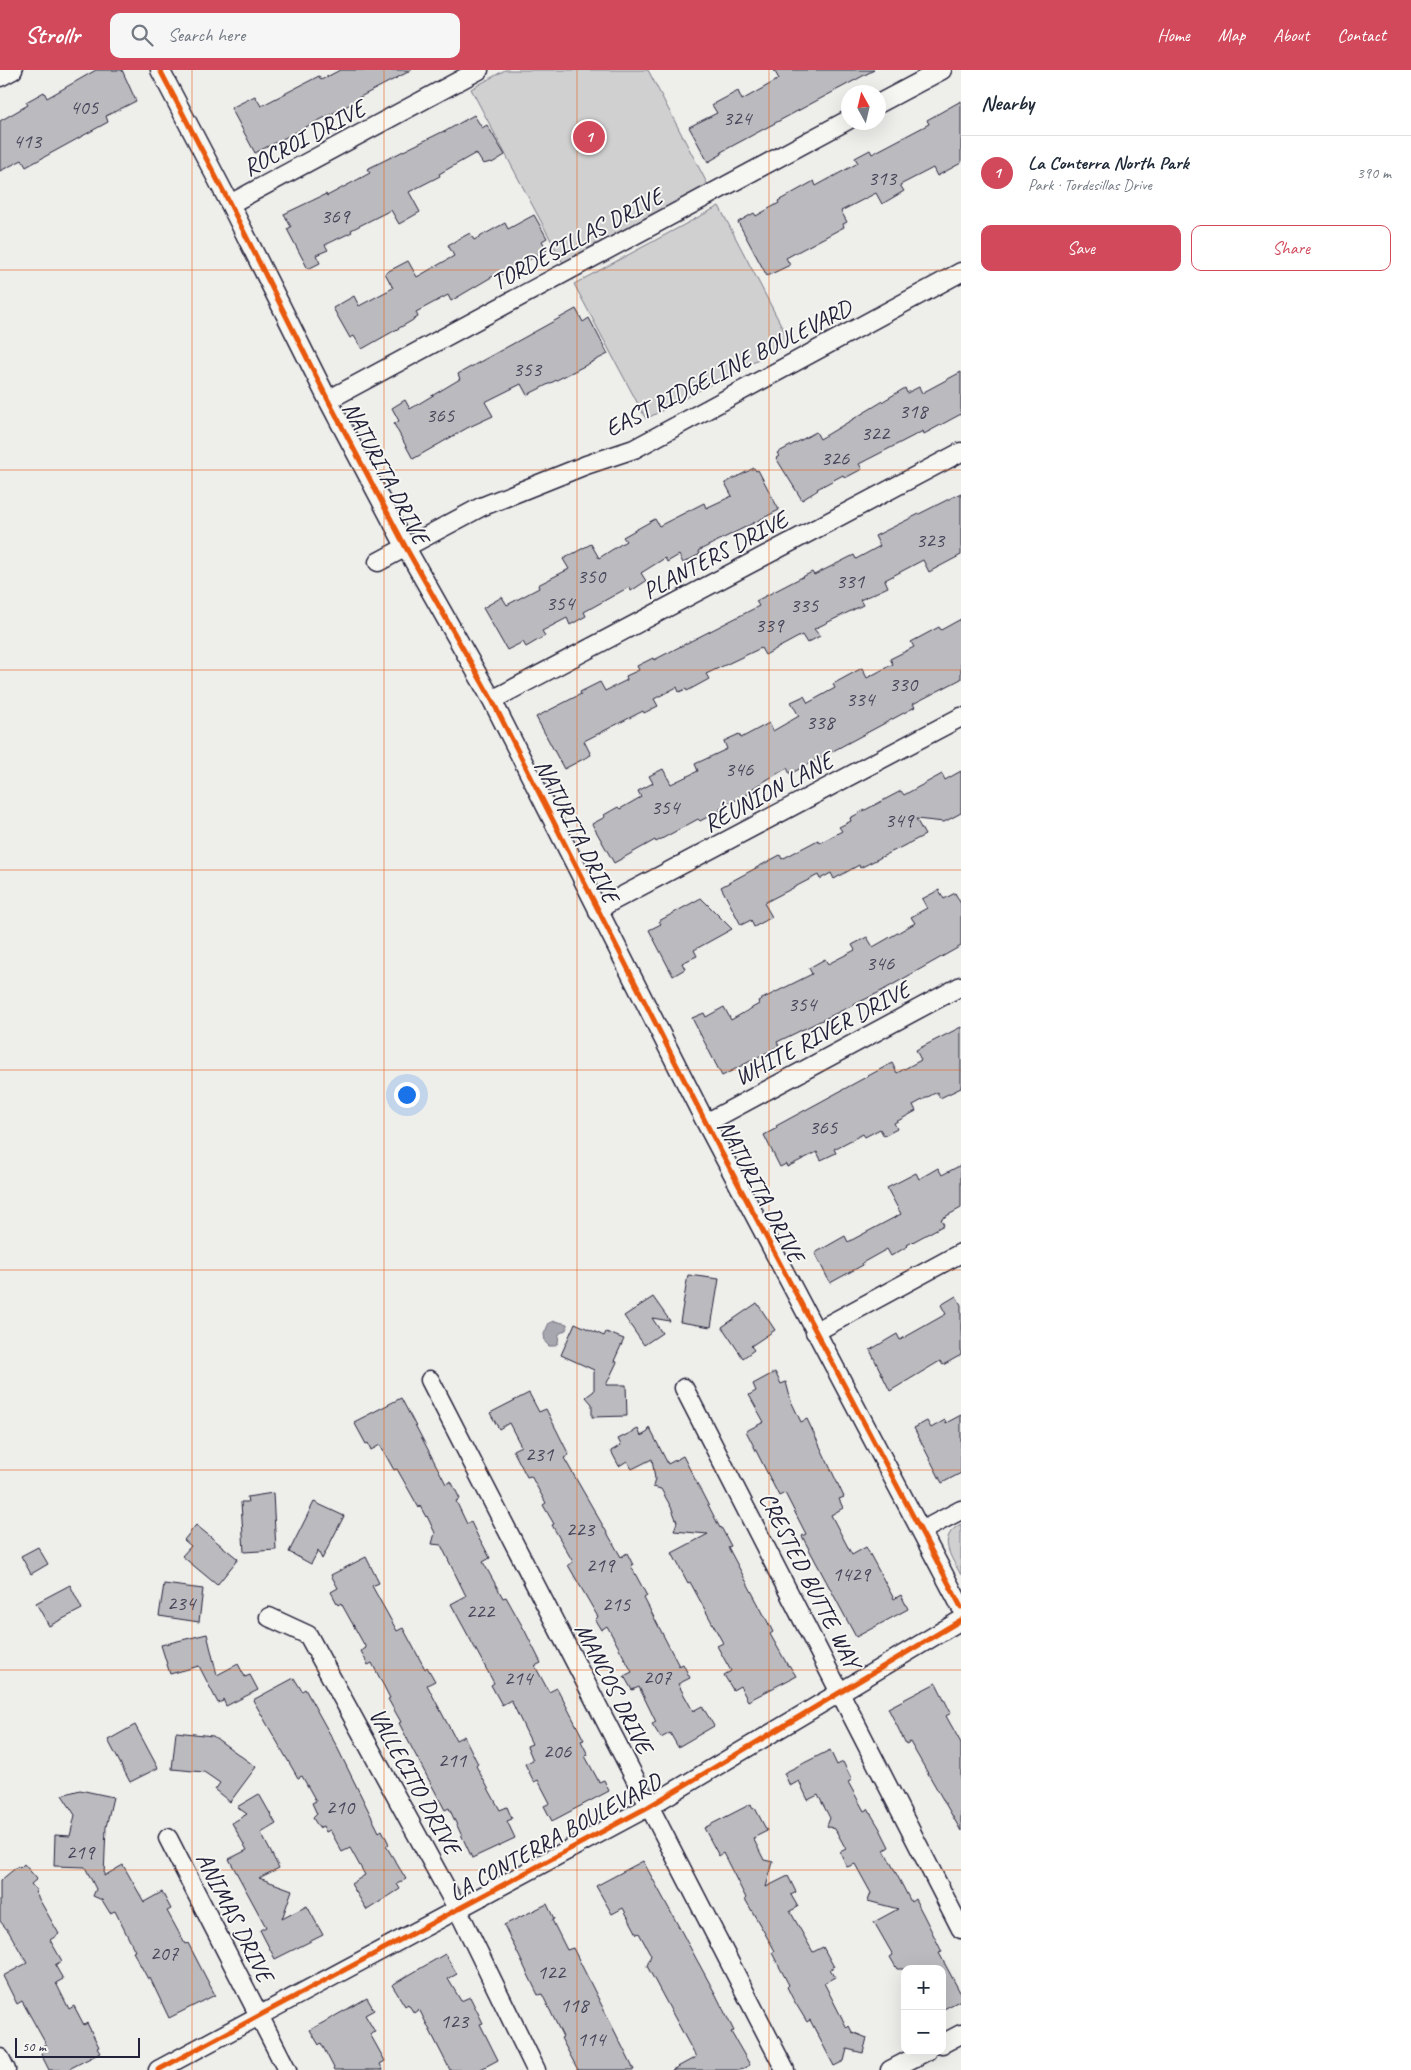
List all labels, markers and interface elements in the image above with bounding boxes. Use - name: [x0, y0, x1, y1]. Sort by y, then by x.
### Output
- search box: [110, 13, 460, 58]
- text: Strollr: [25, 20, 80, 50]
- icon: search: [128, 21, 156, 49]
- text: Search here: [168, 23, 245, 47]
- text: Home: [1157, 24, 1190, 46]
- text: Map: [1218, 24, 1245, 46]
- text: About: [1273, 24, 1309, 46]
- text: Contact: [1337, 24, 1386, 46]
- north arrow: [841, 85, 886, 130]
- text: Nearby: [981, 90, 1034, 116]
- street label: ROCROI DRIVE: [238, 92, 373, 183]
- house number: 405: [70, 94, 100, 120]
- house number: 324: [723, 105, 754, 131]
- pin: 1: [573, 118, 605, 156]
- house number: 413: [13, 128, 43, 154]
- text: La Conterra North Park: [1028, 151, 1189, 175]
- text: 1: [993, 163, 1001, 183]
- text: 390 m: [1357, 163, 1391, 183]
- house number: 313: [868, 165, 898, 191]
- text: Park · Tordesillas Drive: [1028, 175, 1152, 195]
- street label: TORDESILLAS DRIVE: [486, 180, 671, 297]
- house number: 369: [321, 203, 351, 229]
- button: Save: [981, 225, 1181, 271]
- button: Share: [1191, 225, 1391, 271]
- street label: EAST RIDGELINE BOULEVARD: [600, 292, 858, 443]
- house number: 353: [513, 356, 543, 382]
- street label: NATURITA DRIVE: [336, 397, 438, 552]
- house number: 318: [899, 398, 930, 424]
- house number: 365: [426, 402, 456, 428]
- house number: 322: [861, 420, 891, 446]
- house number: 326: [821, 445, 850, 471]
- street label: PLANTERS DRIVE: [638, 503, 795, 606]
- house number: 323: [916, 527, 946, 553]
- house number: 350: [577, 563, 607, 589]
- house number: 331: [836, 568, 866, 594]
- house number: 354: [546, 590, 577, 616]
- house number: 335: [790, 592, 820, 618]
- house number: 339: [755, 612, 785, 638]
- house number: 330: [889, 671, 919, 697]
- house number: 334: [846, 686, 877, 712]
- house number: 338: [806, 709, 837, 735]
- street label: RÉUNION LANE: [698, 744, 840, 839]
- street label: NATURITA DRIVE: [528, 754, 627, 910]
- house number: 346: [725, 756, 754, 782]
- house number: 354: [651, 794, 682, 820]
- house number: 349: [885, 807, 915, 833]
- house number: 346: [866, 950, 895, 976]
- street label: WHITE RIVER DRIVE: [729, 973, 917, 1092]
- house number: 354: [788, 991, 819, 1017]
- your location: [394, 1082, 420, 1108]
- house number: 365: [809, 1114, 839, 1140]
- street label: NATURITA DRIVE: [711, 1115, 813, 1270]
- house number: 231: [525, 1441, 555, 1467]
- street label: CRESTED BUTTE WAY: [753, 1487, 870, 1678]
- house number: 223: [566, 1516, 596, 1542]
- house number: 219: [586, 1552, 616, 1578]
- house number: 1429: [832, 1561, 871, 1587]
- house number: 234: [167, 1590, 198, 1616]
- house number: 215: [602, 1591, 632, 1617]
- house number: 222: [466, 1598, 496, 1624]
- street label: MANCOS DRIVE: [568, 1618, 661, 1761]
- house number: 207: [643, 1664, 673, 1690]
- house number: 214: [504, 1665, 535, 1691]
- street label: VALLECITO DRIVE: [362, 1702, 469, 1862]
- house number: 206: [543, 1738, 572, 1764]
- house number: 211: [438, 1747, 468, 1773]
- street label: LA CONTERRA BOULEVARD: [444, 1765, 668, 1908]
- house number: 210: [326, 1794, 356, 1820]
- house number: 219: [66, 1839, 96, 1865]
- street label: ANIMAS DRIVE: [189, 1847, 282, 1989]
- house number: 207: [150, 1940, 180, 1966]
- house number: 122: [537, 1959, 567, 1985]
- map controls: [901, 1965, 946, 2055]
- button: +: [901, 1965, 946, 2010]
- house number: 118: [560, 1992, 591, 2018]
- house number: 123: [440, 2008, 470, 2034]
- button: −: [901, 2010, 946, 2055]
- house number: 114: [577, 2026, 608, 2052]
- scale bar: [15, 2035, 140, 2058]
- text: 50 m: [22, 2038, 46, 2055]

